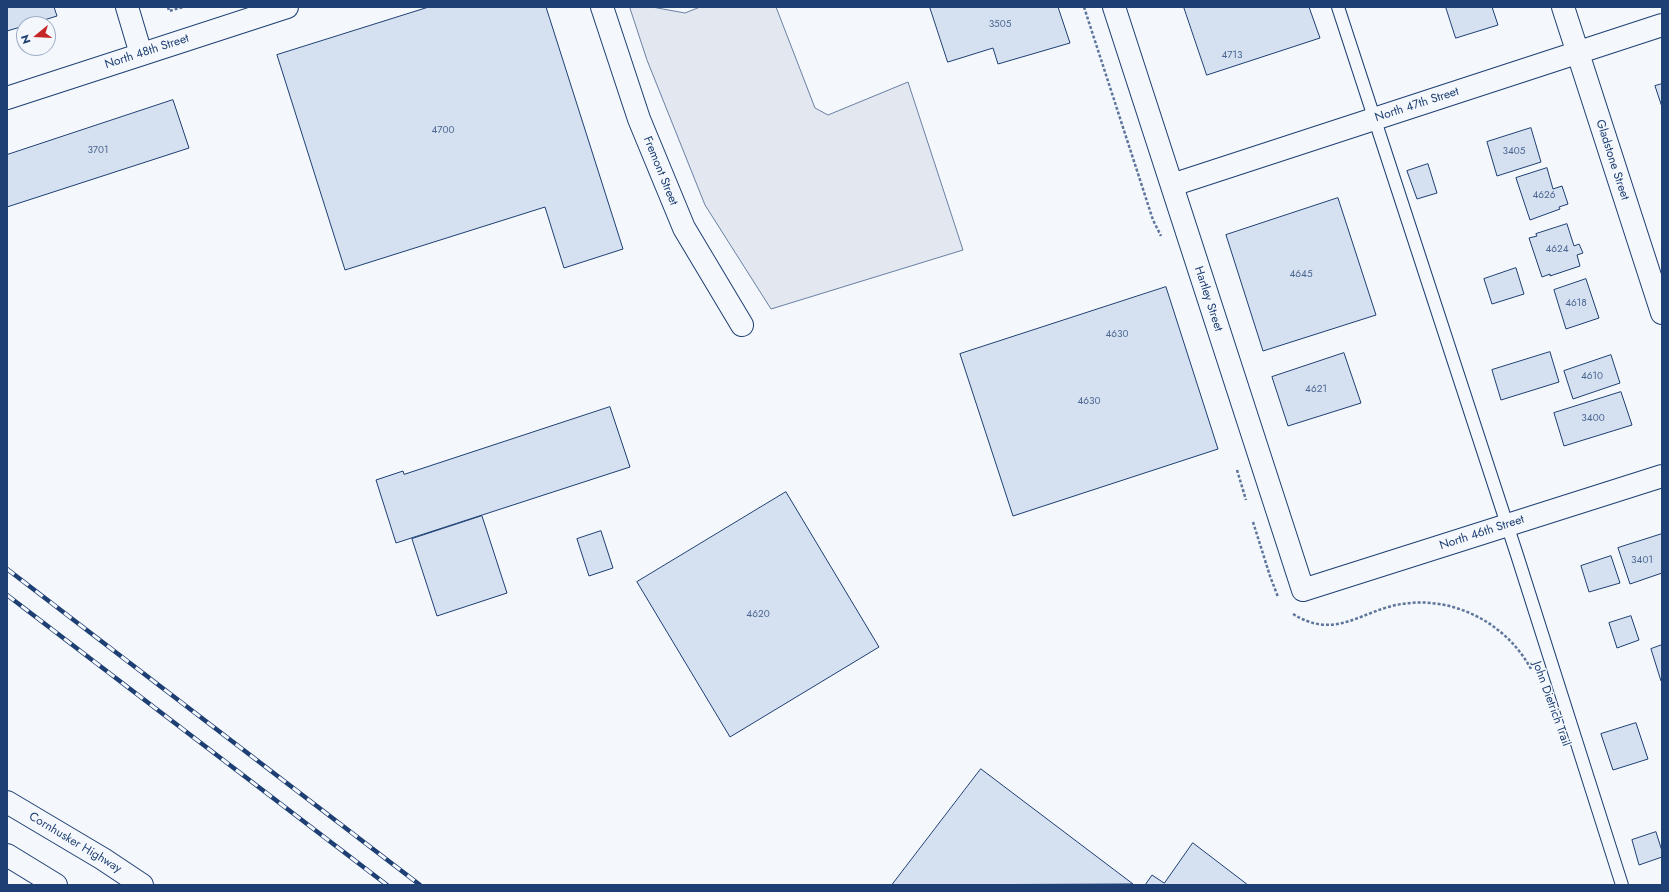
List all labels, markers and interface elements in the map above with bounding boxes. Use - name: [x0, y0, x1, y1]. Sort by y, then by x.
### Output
- north arrow: [16, 16, 56, 56]
- house number: 3505: [989, 19, 1011, 31]
- street label: North 48th Street: [103, 32, 191, 72]
- text: N: [17, 33, 34, 46]
- house number: 4713: [1221, 50, 1243, 62]
- street label: North 47th Street: [1373, 85, 1461, 125]
- street label: Gladstone Street: [1592, 118, 1632, 202]
- house number: 4700: [431, 125, 455, 137]
- street label: Fremont Street: [640, 134, 680, 208]
- house number: 3701: [87, 145, 109, 157]
- house number: 3405: [1503, 146, 1525, 158]
- house number: 4626: [1532, 190, 1556, 202]
- house number: 4624: [1545, 244, 1569, 256]
- street label: Hartley Street: [1191, 265, 1225, 333]
- house number: 4645: [1289, 269, 1313, 281]
- house number: 4618: [1565, 298, 1587, 310]
- house number: 4630: [1105, 329, 1129, 341]
- house number: 4610: [1581, 371, 1603, 383]
- house number: 4621: [1305, 384, 1327, 396]
- house number: 4630: [1077, 396, 1101, 408]
- house number: 3400: [1581, 413, 1605, 425]
- street label: North 46th Street: [1438, 513, 1526, 553]
- house number: 3401: [1631, 555, 1653, 567]
- house number: 4620: [746, 609, 770, 621]
- street label: John Dietrich Trail: [1529, 660, 1573, 748]
- street label: Cornhusker Highway: [26, 810, 124, 876]

